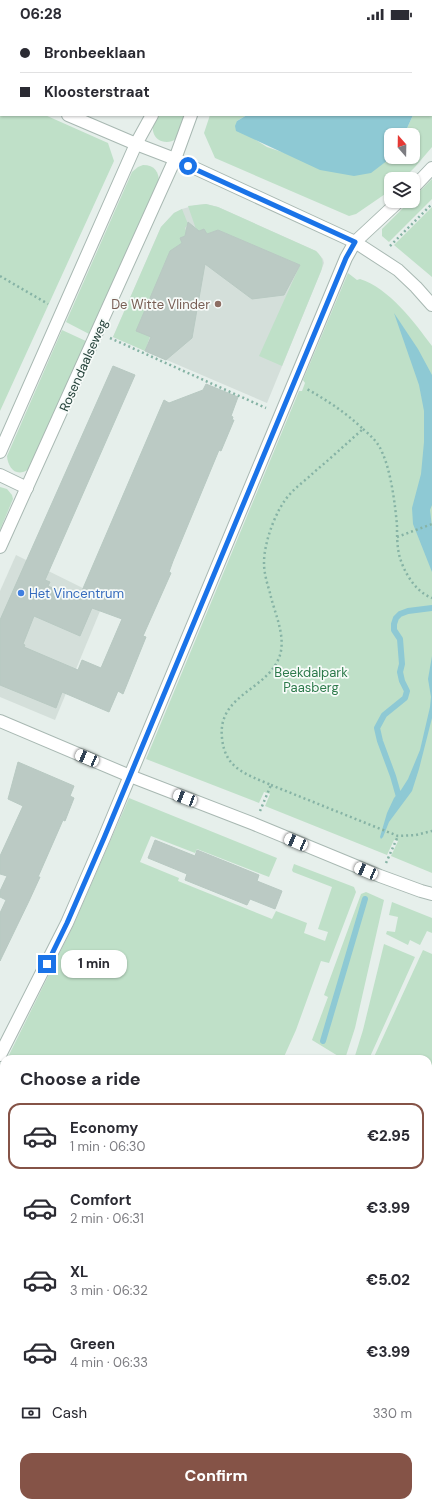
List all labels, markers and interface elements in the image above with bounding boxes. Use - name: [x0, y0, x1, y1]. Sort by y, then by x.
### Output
- text: 06:28: [20, 4, 62, 24]
- text: Bronbeeklaan: [44, 43, 145, 63]
- text: Kloosterstraat: [44, 82, 150, 102]
- north arrow: [384, 128, 420, 164]
- map controls: [384, 128, 420, 208]
- route start: [179, 157, 197, 175]
- button: layers: [384, 172, 420, 208]
- place label: De Witte Vlinder: [111, 296, 210, 313]
- marker: De Witte Vlinder: [213, 299, 223, 309]
- street label: Rosendaalseweg: [55, 316, 111, 414]
- place label: Het Vincentrum: [29, 585, 124, 602]
- marker: Het Vincentrum: [16, 588, 26, 598]
- park label: Beekdalpark Paasberg: [274, 664, 348, 696]
- car: [74, 748, 100, 768]
- car: [172, 788, 198, 808]
- car: [283, 832, 309, 852]
- car: [353, 861, 379, 881]
- callout: 1 min: [61, 950, 127, 978]
- route end: [38, 955, 56, 973]
- text: 1 min: [78, 955, 110, 972]
- text: Choose a ride: [20, 1067, 141, 1091]
- icon: car: [22, 1118, 58, 1154]
- text: Economy: [70, 1118, 138, 1138]
- text: €2.95: [367, 1126, 410, 1146]
- text: 1 min · 06:30: [70, 1138, 145, 1155]
- icon: car: [22, 1190, 58, 1226]
- text: Comfort: [70, 1190, 131, 1210]
- text: €3.99: [367, 1198, 410, 1218]
- text: 2 min · 06:31: [70, 1210, 144, 1227]
- icon: car: [22, 1262, 58, 1298]
- text: XL: [70, 1262, 88, 1282]
- text: €5.02: [366, 1270, 410, 1290]
- text: 3 min · 06:32: [70, 1282, 148, 1299]
- icon: car: [22, 1334, 58, 1370]
- text: Green: [70, 1334, 115, 1354]
- text: €3.99: [367, 1342, 410, 1362]
- text: 4 min · 06:33: [70, 1354, 148, 1371]
- icon: cash: [20, 1402, 42, 1424]
- text: Cash: [52, 1403, 87, 1423]
- text: 330 m: [373, 1405, 412, 1422]
- button: Confirm: [20, 1453, 412, 1499]

